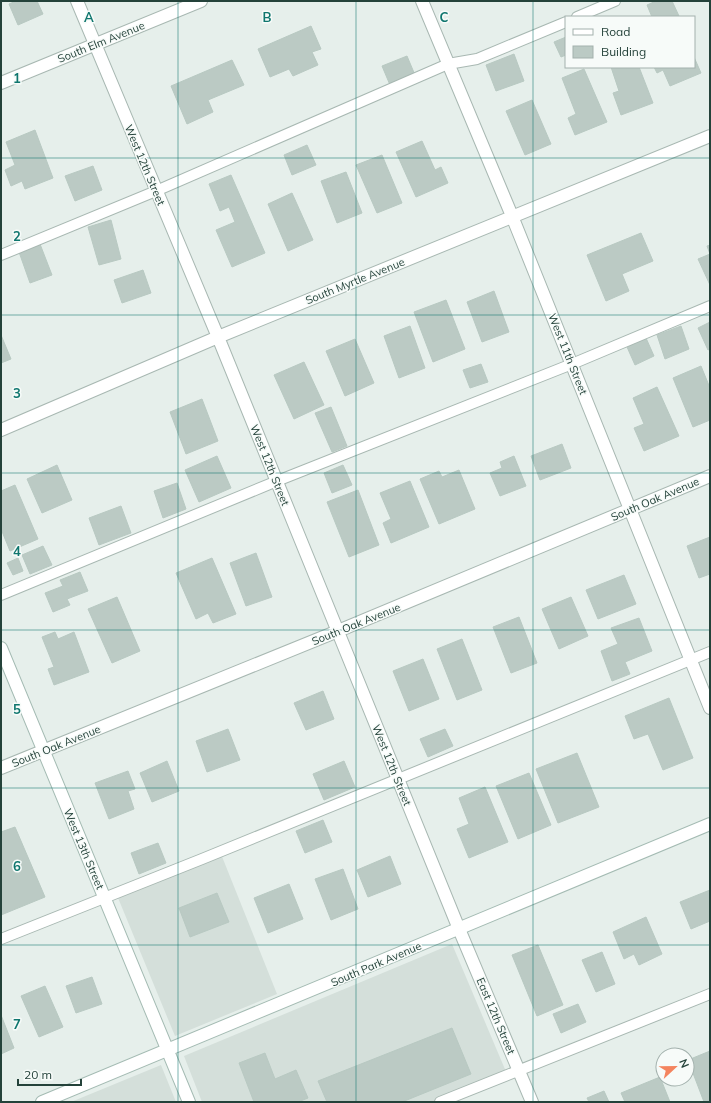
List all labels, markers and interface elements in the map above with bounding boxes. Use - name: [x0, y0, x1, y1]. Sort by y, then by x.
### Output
- text: A: [84, 9, 94, 25]
- text: B: [263, 9, 272, 25]
- text: C: [440, 9, 449, 25]
- legend: [565, 16, 695, 68]
- street label: South Elm Avenue: [55, 18, 147, 66]
- text: Road: [601, 24, 630, 39]
- text: Building: [601, 44, 646, 59]
- text: 1: [13, 70, 21, 86]
- street label: West 12th Street: [122, 122, 168, 208]
- text: 2: [13, 228, 21, 244]
- street label: South Myrtle Avenue: [303, 255, 407, 307]
- street label: West 11th Street: [545, 311, 591, 397]
- text: 3: [13, 385, 21, 401]
- street label: West 12th Street: [247, 422, 293, 508]
- street label: South Oak Avenue: [609, 474, 701, 524]
- text: 4: [13, 543, 21, 559]
- street label: South Oak Avenue: [310, 600, 402, 648]
- text: 5: [13, 701, 21, 717]
- street label: South Oak Avenue: [10, 722, 102, 770]
- street label: West 12th Street: [369, 722, 415, 808]
- street label: West 13th Street: [61, 806, 107, 892]
- text: 6: [13, 858, 21, 874]
- street label: South Park Avenue: [329, 939, 423, 989]
- street label: East 12th Street: [474, 976, 518, 1057]
- text: 7: [13, 1016, 21, 1032]
- north arrow: [655, 1047, 695, 1087]
- text: N: [676, 1057, 692, 1070]
- scale bar: [18, 1061, 81, 1087]
- text: 20 m: [24, 1067, 52, 1082]

